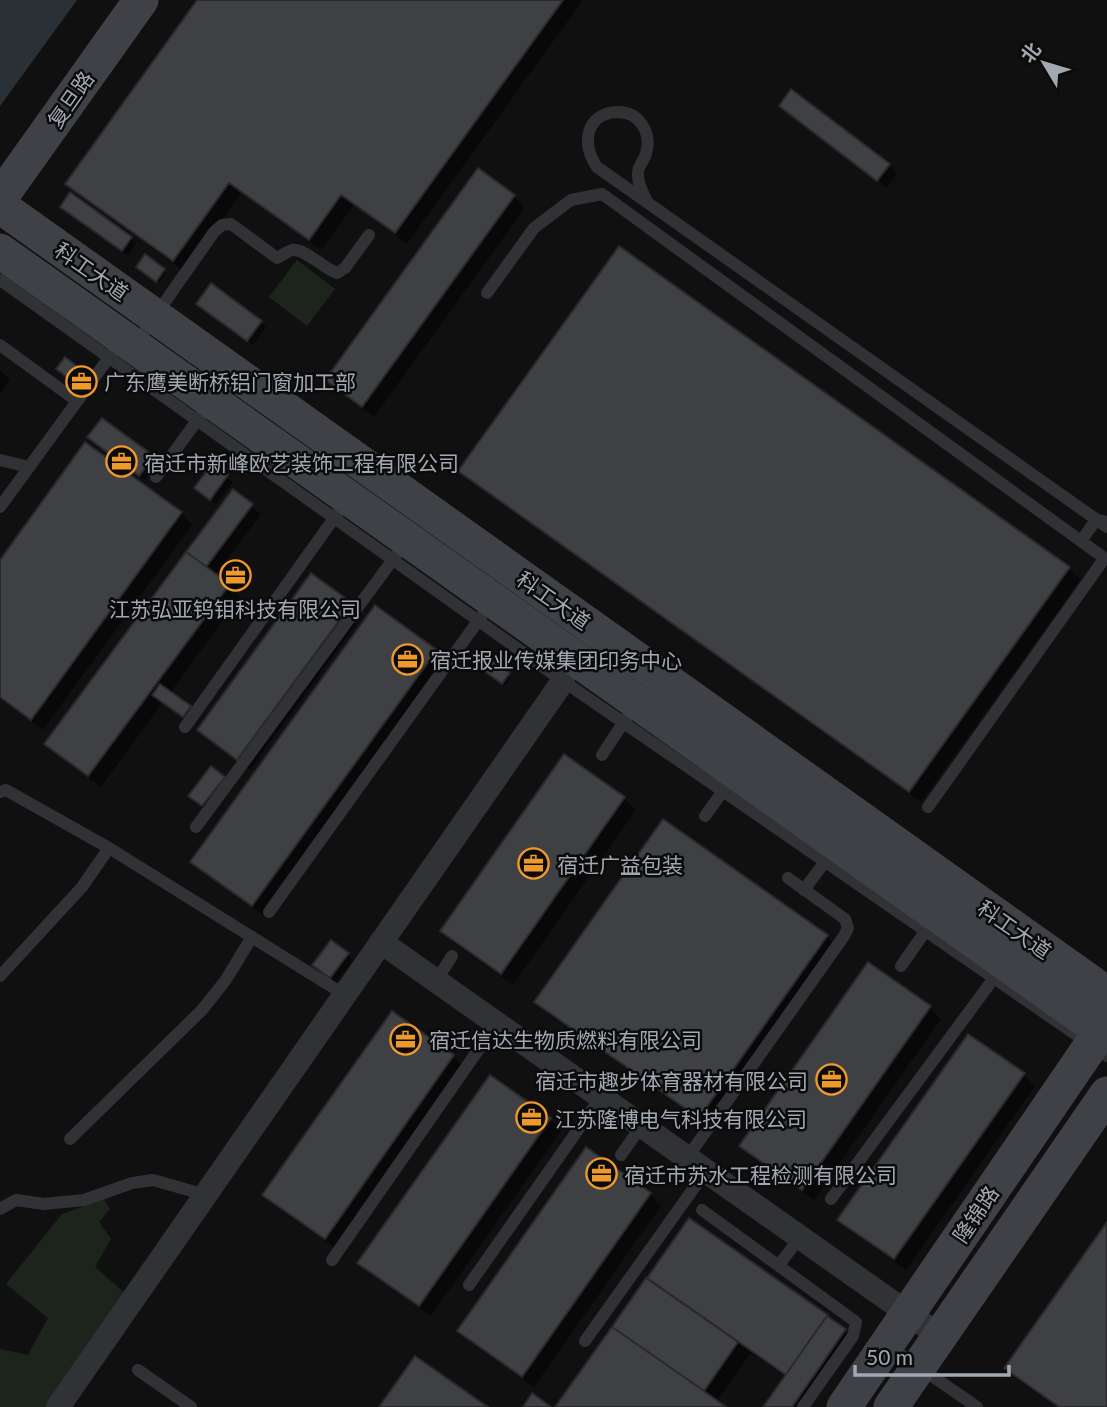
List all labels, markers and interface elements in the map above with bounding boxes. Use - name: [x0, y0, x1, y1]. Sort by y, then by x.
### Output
- north arrow: [1009, 28, 1079, 98]
- text: 北: [1015, 38, 1045, 67]
- street label: 复旦路: [42, 66, 98, 132]
- street label: 科工大道: [50, 237, 134, 305]
- office icon: 广东鹰美断桥铝门窗加工部: [64, 364, 98, 398]
- place label: 广东鹰美断桥铝门窗加工部: [104, 369, 356, 394]
- office icon: 宿迁市新峰欧艺装饰工程有限公司: [104, 445, 138, 479]
- place label: 宿迁市新峰欧艺装饰工程有限公司: [144, 450, 459, 475]
- office icon: 江苏弘亚钨钼科技有限公司: [218, 559, 252, 593]
- street label: 科工大道: [512, 566, 596, 634]
- place label: 江苏弘亚钨钼科技有限公司: [109, 596, 361, 621]
- office icon: 宿迁报业传媒集团印务中心: [390, 642, 424, 676]
- place label: 宿迁报业传媒集团印务中心: [430, 647, 682, 672]
- office icon: 宿迁广益包装: [517, 847, 551, 881]
- place label: 宿迁广益包装: [557, 852, 683, 877]
- street label: 科工大道: [973, 895, 1057, 963]
- office icon: 宿迁信达生物质燃料有限公司: [389, 1022, 423, 1056]
- place label: 宿迁信达生物质燃料有限公司: [429, 1027, 702, 1052]
- office icon: 宿迁市趣步体育器材有限公司: [814, 1063, 848, 1097]
- place label: 宿迁市趣步体育器材有限公司: [535, 1068, 808, 1093]
- office icon: 江苏隆博电气科技有限公司: [515, 1101, 549, 1135]
- place label: 江苏隆博电气科技有限公司: [555, 1106, 807, 1131]
- office icon: 宿迁市苏水工程检测有限公司: [584, 1157, 618, 1191]
- place label: 宿迁市苏水工程检测有限公司: [624, 1162, 897, 1187]
- street label: 隆锦路: [947, 1181, 1003, 1247]
- scale bar: [855, 1334, 1009, 1378]
- text: 50 m: [866, 1344, 913, 1369]

